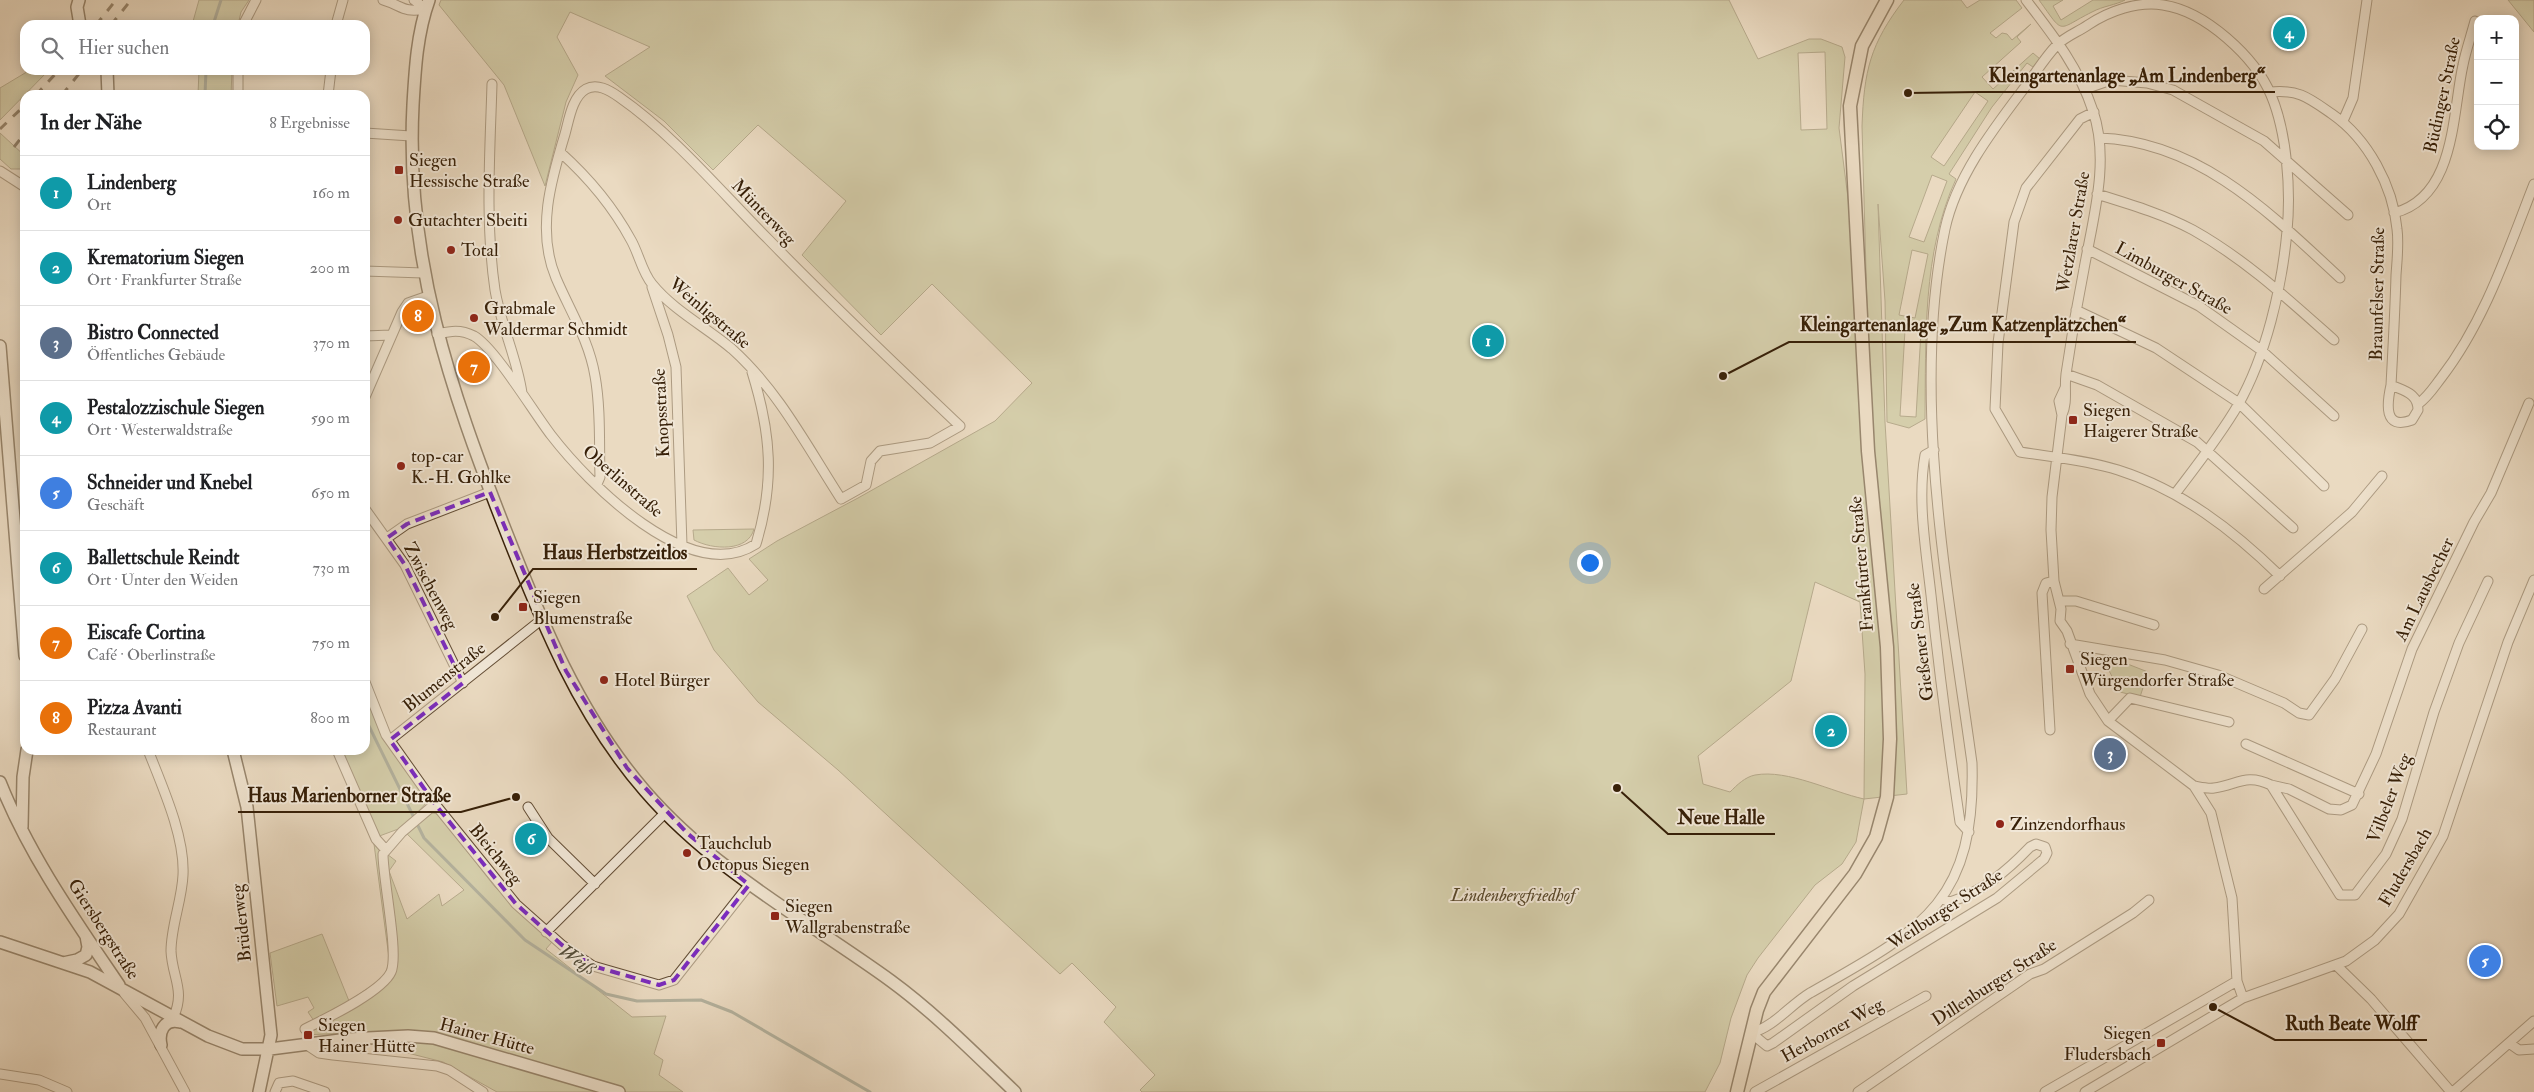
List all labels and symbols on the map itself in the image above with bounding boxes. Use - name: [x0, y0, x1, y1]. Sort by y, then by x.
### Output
- pin: 4: [2273, 14, 2305, 52]
- street label: Büdinger Straße: [2419, 34, 2466, 155]
- callout: Kleingartenanlage „Am Lindenberg“: [1978, 58, 2275, 92]
- text: Kleingartenanlage „Am Lindenberg“: [1989, 64, 2266, 89]
- place label: Siegen Hessische Straße: [409, 149, 530, 193]
- marker: Siegen Hessische Straße: [393, 164, 405, 176]
- street label: Wetzlarer Straße: [2051, 169, 2096, 295]
- street label: Münterweg: [727, 174, 802, 251]
- place label: Gutachter Sbeiti: [408, 209, 528, 232]
- marker: Gutachter Sbeiti: [392, 214, 404, 226]
- street label: Braunfelser Straße: [2365, 227, 2390, 361]
- street label: Limburger Straße: [2111, 237, 2237, 320]
- place label: Total: [461, 239, 499, 262]
- marker: Total: [445, 244, 457, 256]
- street label: Weinligstraße: [663, 272, 756, 355]
- pin: 8: [402, 297, 434, 335]
- place label: Grabmale Waldermar Schmidt: [483, 297, 628, 341]
- callout: Kleingartenanlage „Zum Katzenplätzchen“: [1789, 308, 2136, 342]
- marker: Grabmale Waldermar Schmidt: [468, 312, 480, 324]
- text: Kleingartenanlage „Zum Katzenplätzchen“: [1800, 313, 2127, 338]
- pin: 1: [1472, 322, 1504, 360]
- pin: 7: [458, 348, 490, 386]
- street label: Knopsstraße: [648, 367, 675, 458]
- place label: Siegen Haigerer Straße: [2083, 399, 2199, 443]
- marker: Siegen Haigerer Straße: [2067, 414, 2079, 426]
- street label: Oberlinstraße: [578, 440, 668, 523]
- place label: top-car K.-H. Gohlke: [411, 445, 511, 489]
- marker: top-car K.-H. Gohlke: [395, 460, 407, 472]
- street label: Frankfurter Straße: [1844, 495, 1879, 633]
- street label: Am Lausbecher: [2389, 533, 2460, 646]
- callout: Haus Herbstzeitlos: [533, 535, 697, 569]
- street label: Zwischenweg: [398, 538, 464, 635]
- text: Haus Herbstzeitlos: [543, 541, 688, 565]
- your location: [1577, 550, 1603, 576]
- street label: Gießener Straße: [1902, 581, 1939, 702]
- place label: Siegen Blumenstraße: [533, 586, 633, 630]
- marker: Siegen Blumenstraße: [517, 601, 529, 613]
- street label: Blumenstraße: [398, 637, 491, 718]
- place label: Siegen Würgendorfer Straße: [2079, 648, 2235, 692]
- marker: Siegen Würgendorfer Straße: [2064, 663, 2076, 675]
- place label: Hotel Bürger: [614, 669, 710, 692]
- marker: Hotel Bürger: [598, 674, 610, 686]
- pin: 2: [1815, 712, 1847, 750]
- pin: 3: [2094, 735, 2126, 773]
- street label: Vilbeler Weg: [2362, 749, 2417, 846]
- callout: Haus Marienborner Straße: [238, 778, 461, 812]
- text: Haus Marienborner Straße: [247, 784, 451, 808]
- callout: Neue Halle: [1668, 800, 1775, 834]
- text: Neue Halle: [1676, 806, 1765, 830]
- place label: Zinzendorfhaus: [2010, 813, 2125, 836]
- marker: Zinzendorfhaus: [1994, 818, 2006, 830]
- street label: Bleichweg: [464, 819, 528, 891]
- pin: 6: [515, 820, 547, 858]
- street label: Fludersbach: [2374, 823, 2438, 911]
- place label: Tauchclub Octopus Siegen: [697, 832, 810, 876]
- marker: Tauchclub Octopus Siegen: [681, 847, 693, 859]
- street label: Weilburger Straße: [1883, 863, 2007, 956]
- street label: Giersbergstraße: [63, 875, 145, 984]
- street label: Brüderweg: [226, 882, 257, 963]
- park label: Lindenbergfriedhof: [1450, 884, 1580, 907]
- place label: Siegen Wallgrabenstraße: [784, 895, 911, 939]
- marker: Siegen Wallgrabenstraße: [769, 910, 781, 922]
- street label: Dillenburger Straße: [1928, 933, 2061, 1031]
- water label: Weiß: [554, 939, 601, 981]
- pin: 5: [2469, 942, 2501, 980]
- street label: Herborner Weg: [1777, 992, 1888, 1068]
- callout: Ruth Beate Wolff: [2275, 1006, 2427, 1040]
- text: Ruth Beate Wolff: [2285, 1012, 2420, 1036]
- street label: Hainer Hütte: [437, 1013, 537, 1060]
- place label: Siegen Hainer Hütte: [318, 1014, 416, 1058]
- place label: Siegen Fludersbach: [2064, 1022, 2152, 1066]
- marker: Siegen Hainer Hütte: [302, 1029, 314, 1041]
- marker: Siegen Fludersbach: [2155, 1037, 2167, 1049]

